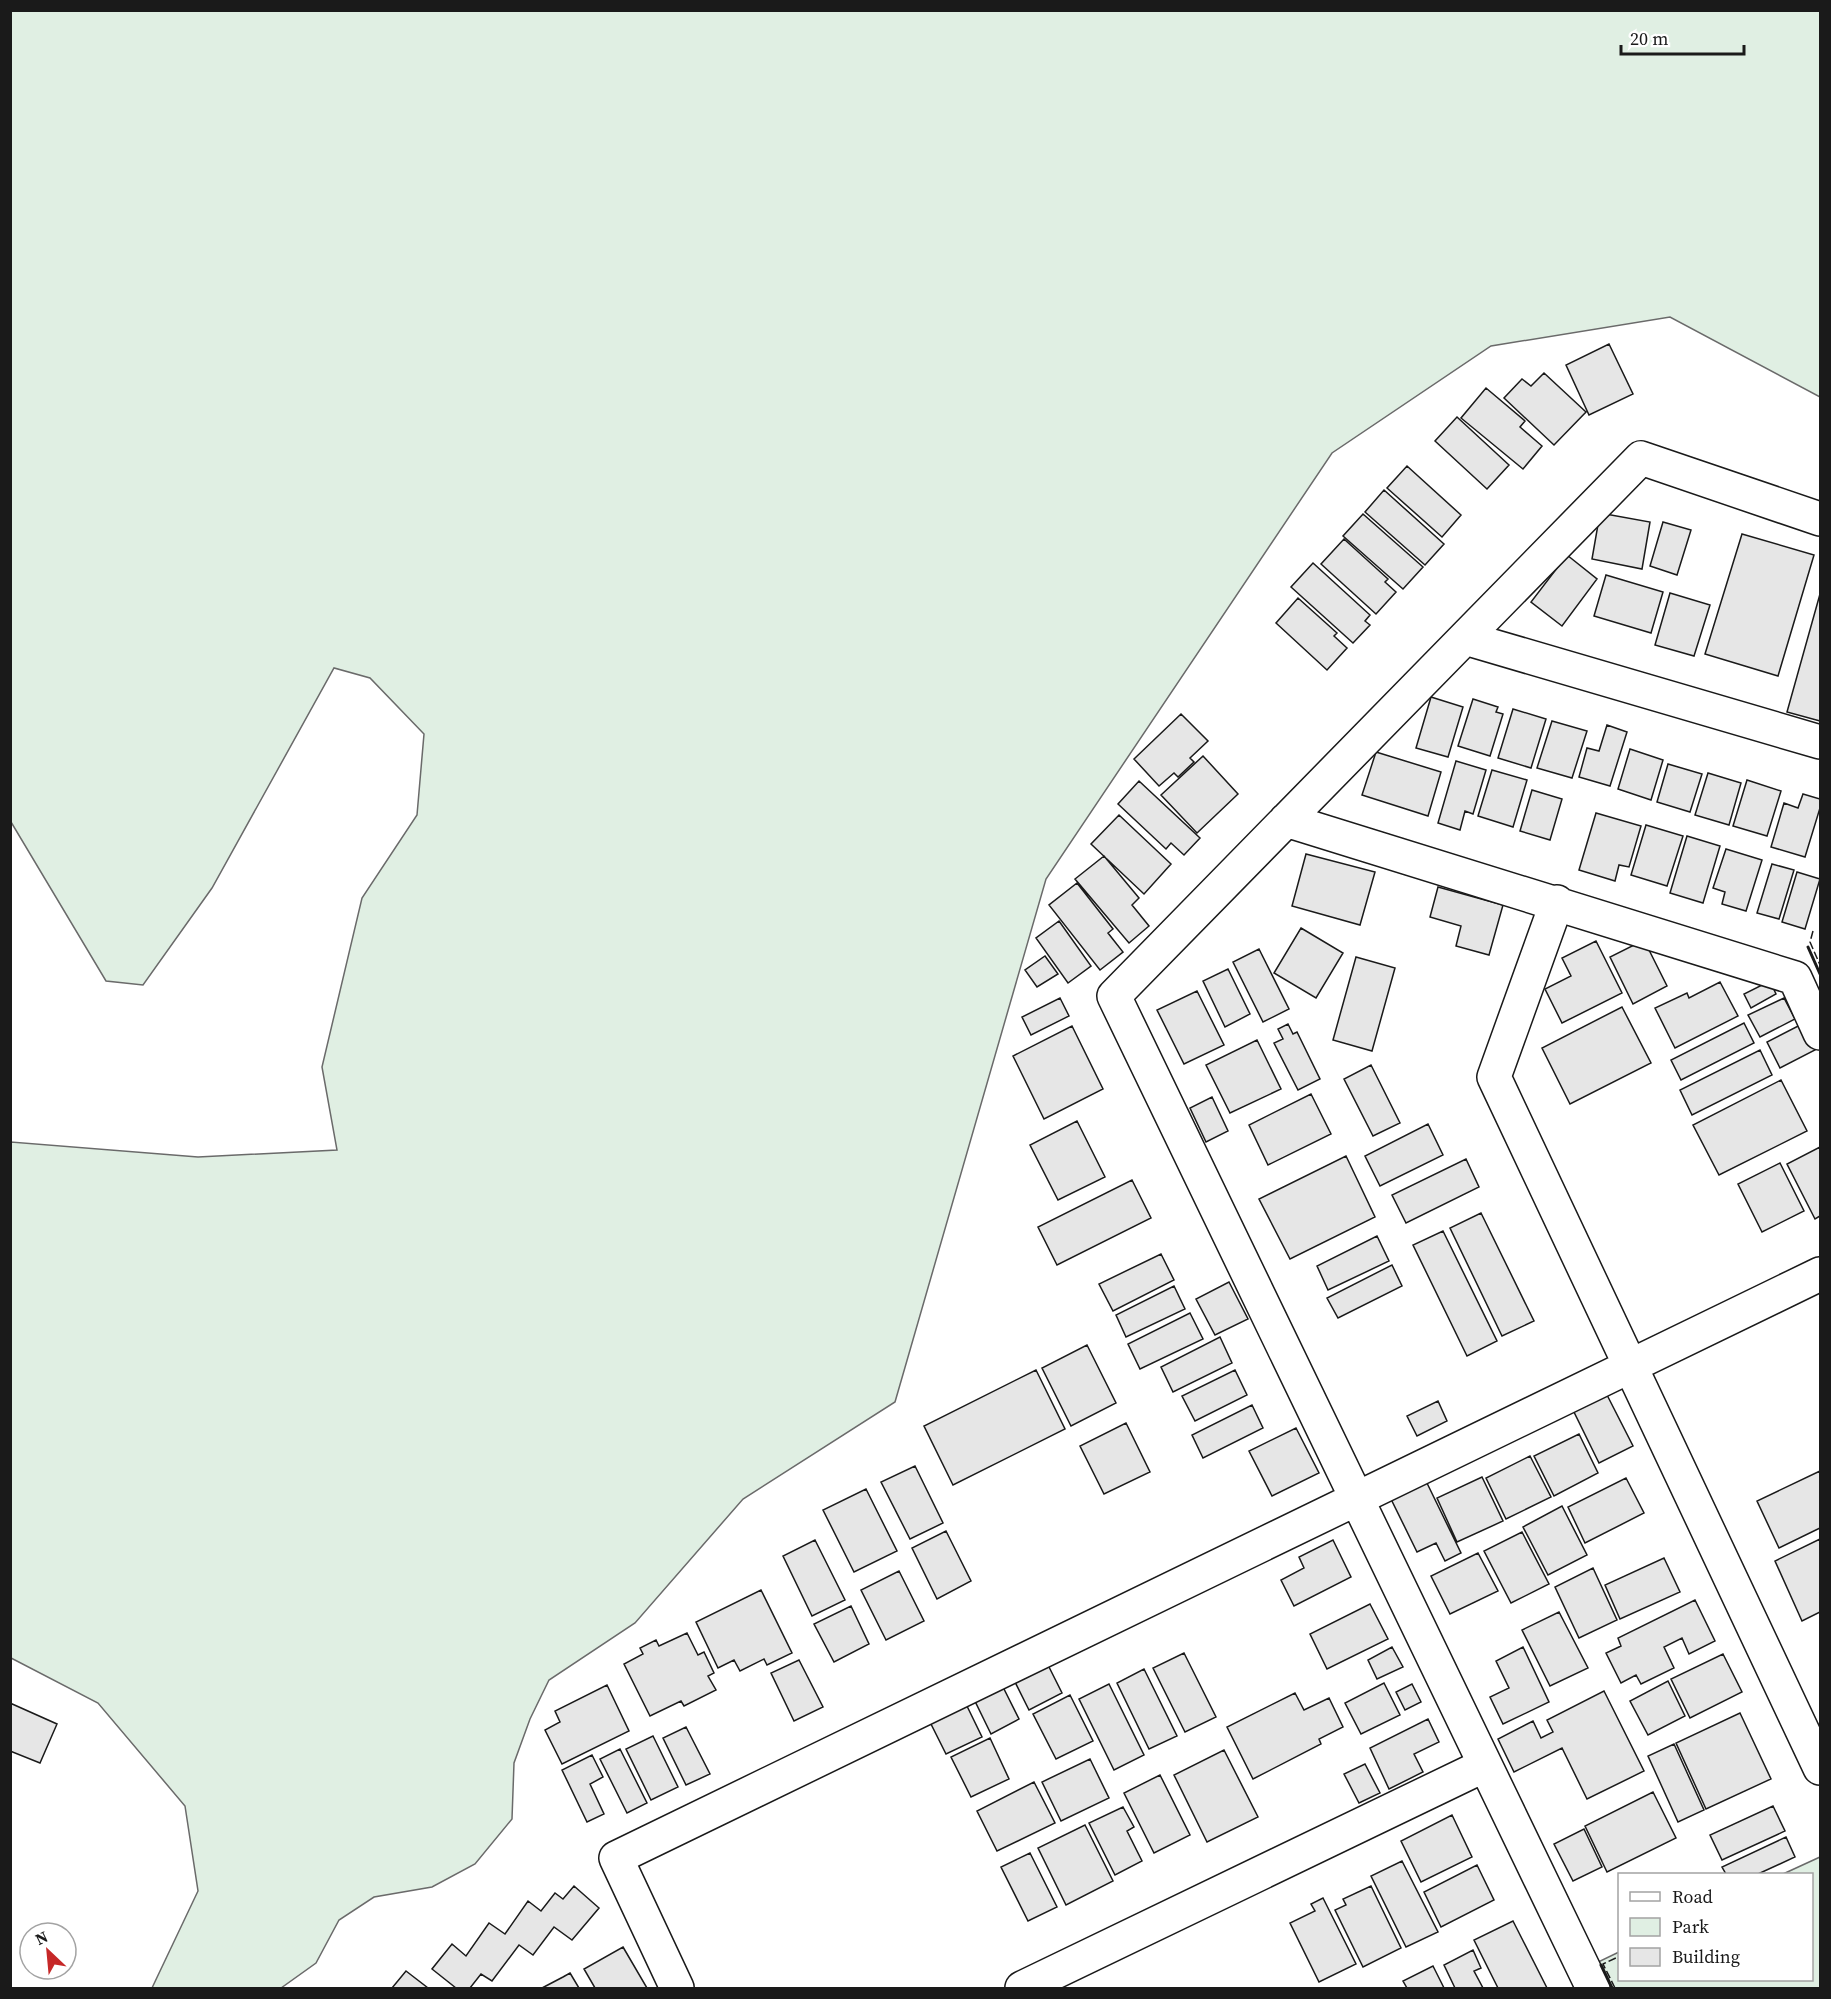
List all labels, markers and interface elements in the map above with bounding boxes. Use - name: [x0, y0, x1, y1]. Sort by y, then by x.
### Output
- scale bar: [1621, 18, 1744, 56]
- text: 20 m: [1630, 26, 1668, 51]
- legend: [1618, 1873, 1813, 1981]
- text: Road: [1672, 1884, 1713, 1909]
- text: Park: [1672, 1914, 1709, 1939]
- north arrow: [18, 1921, 78, 1981]
- text: N: [31, 1925, 52, 1950]
- text: Building: [1672, 1944, 1740, 1969]

